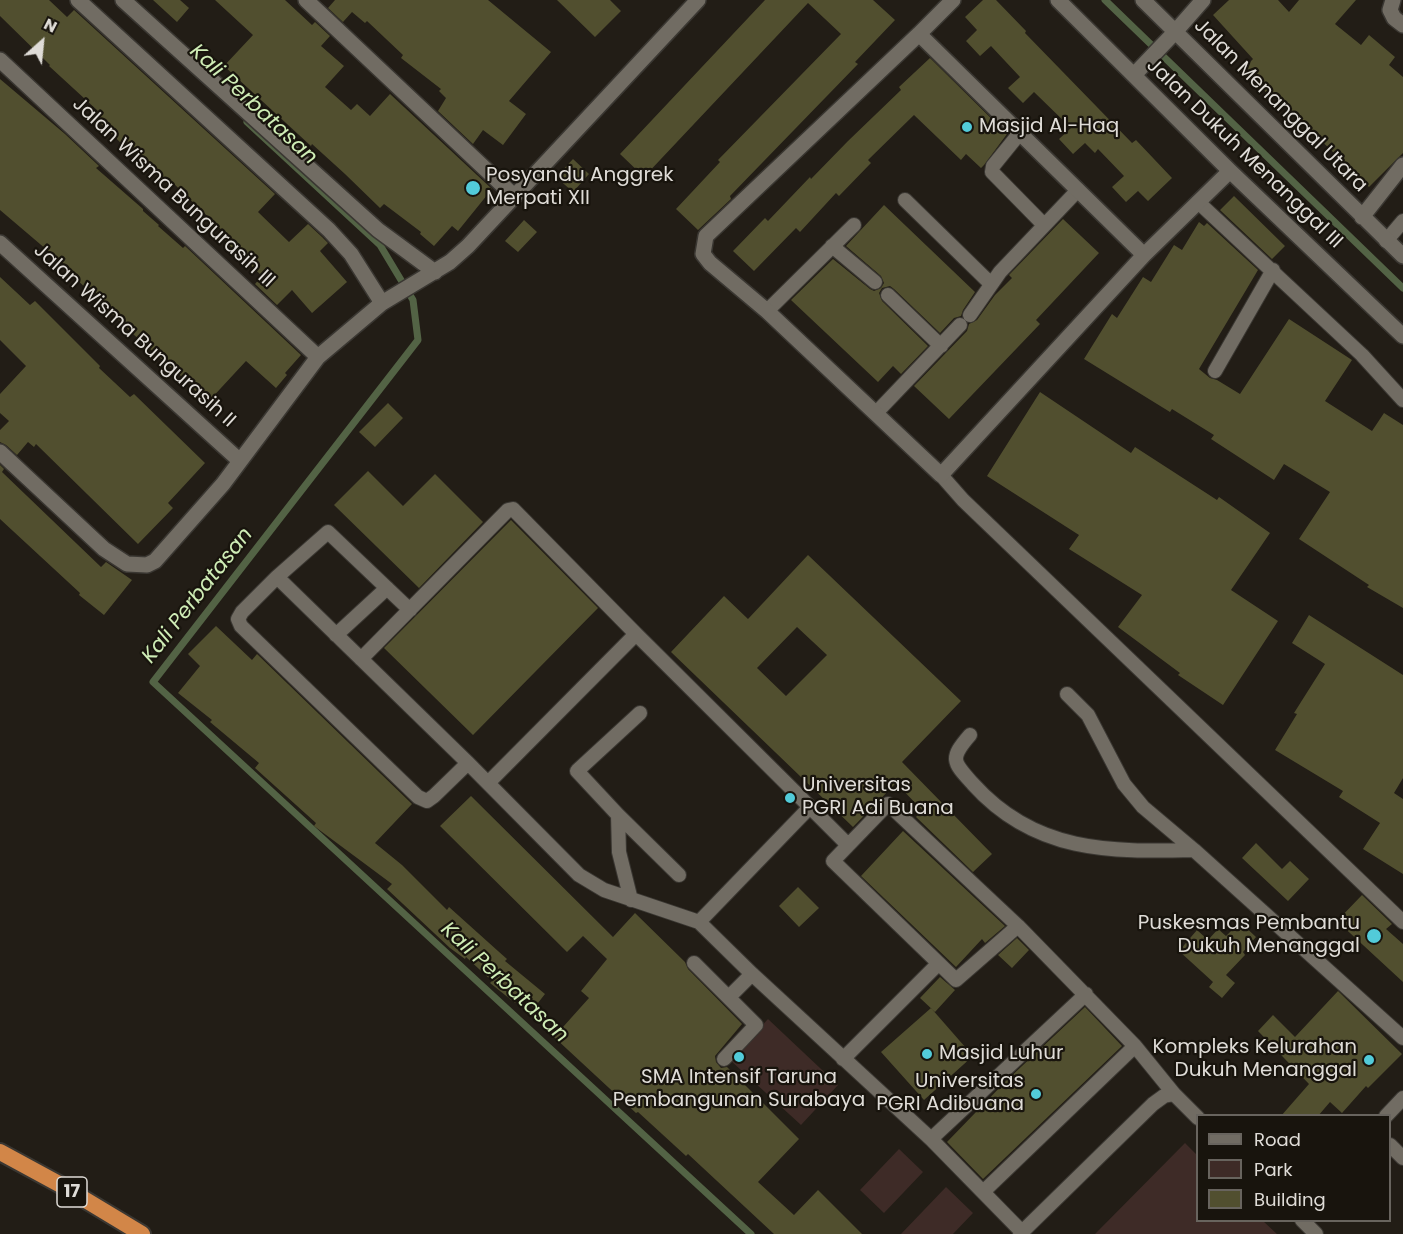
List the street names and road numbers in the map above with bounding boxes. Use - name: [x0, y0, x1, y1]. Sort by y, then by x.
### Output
- street label: Jalan Menanggal Utara: [1188, 14, 1372, 198]
- street label: Jalan Dukuh Menanggal III: [1141, 54, 1347, 254]
- street label: Jalan Wisma Bungurasih III: [67, 93, 279, 293]
- street label: Jalan Wisma Bungurasih II: [28, 239, 240, 433]
- road number: 17: [57, 1177, 87, 1207]

